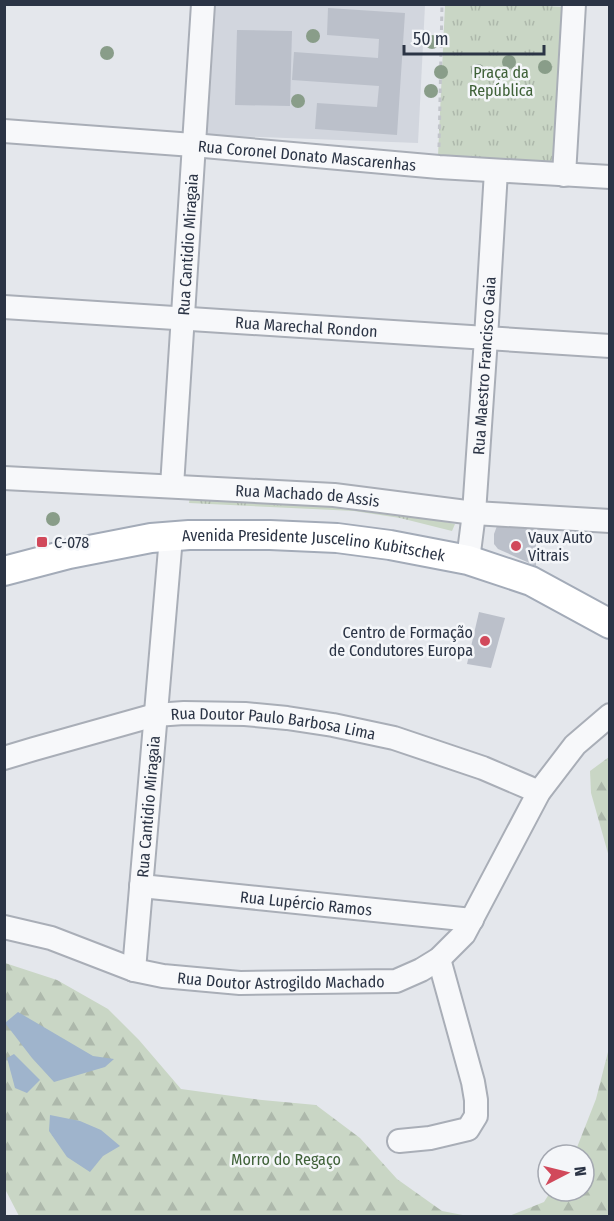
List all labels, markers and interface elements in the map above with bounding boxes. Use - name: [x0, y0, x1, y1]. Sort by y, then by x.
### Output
- scale bar: [404, 18, 544, 56]
- text: 50 m: [413, 28, 449, 50]
- park label: Praça da República: [469, 63, 533, 100]
- street label: Rua Coronel Donato Mascarenhas: [197, 136, 417, 174]
- street label: Rua Cantidio Miragaia: [173, 173, 202, 316]
- street label: Rua Maestro Francisco Gaia: [469, 276, 499, 455]
- street label: Rua Marechal Rondon: [235, 312, 378, 341]
- street label: Rua Machado de Assis: [235, 480, 381, 510]
- street label: Avenida Presidente Juscelino Kubitschek: [181, 525, 447, 565]
- place label: Vaux Auto Vitrais: [528, 528, 593, 565]
- place label: C-078: [54, 533, 89, 552]
- marker: C-078: [35, 535, 49, 549]
- marker: Vaux Auto Vitrais: [509, 539, 523, 553]
- place label: Centro de Formação de Condutores Europa: [329, 623, 473, 660]
- marker: Centro de Formação de Condutores Europa: [478, 634, 492, 648]
- street label: Rua Doutor Paulo Barbosa Lima: [170, 703, 378, 743]
- street label: Rua Cantidio Miragaia: [132, 735, 163, 878]
- street label: Rua Lupércio Ramos: [239, 887, 373, 919]
- street label: Rua Doutor Astrogildo Machado: [176, 968, 385, 993]
- north arrow: [536, 1143, 596, 1203]
- park label: Morro do Regaço: [231, 1150, 341, 1169]
- text: N: [570, 1165, 590, 1177]

